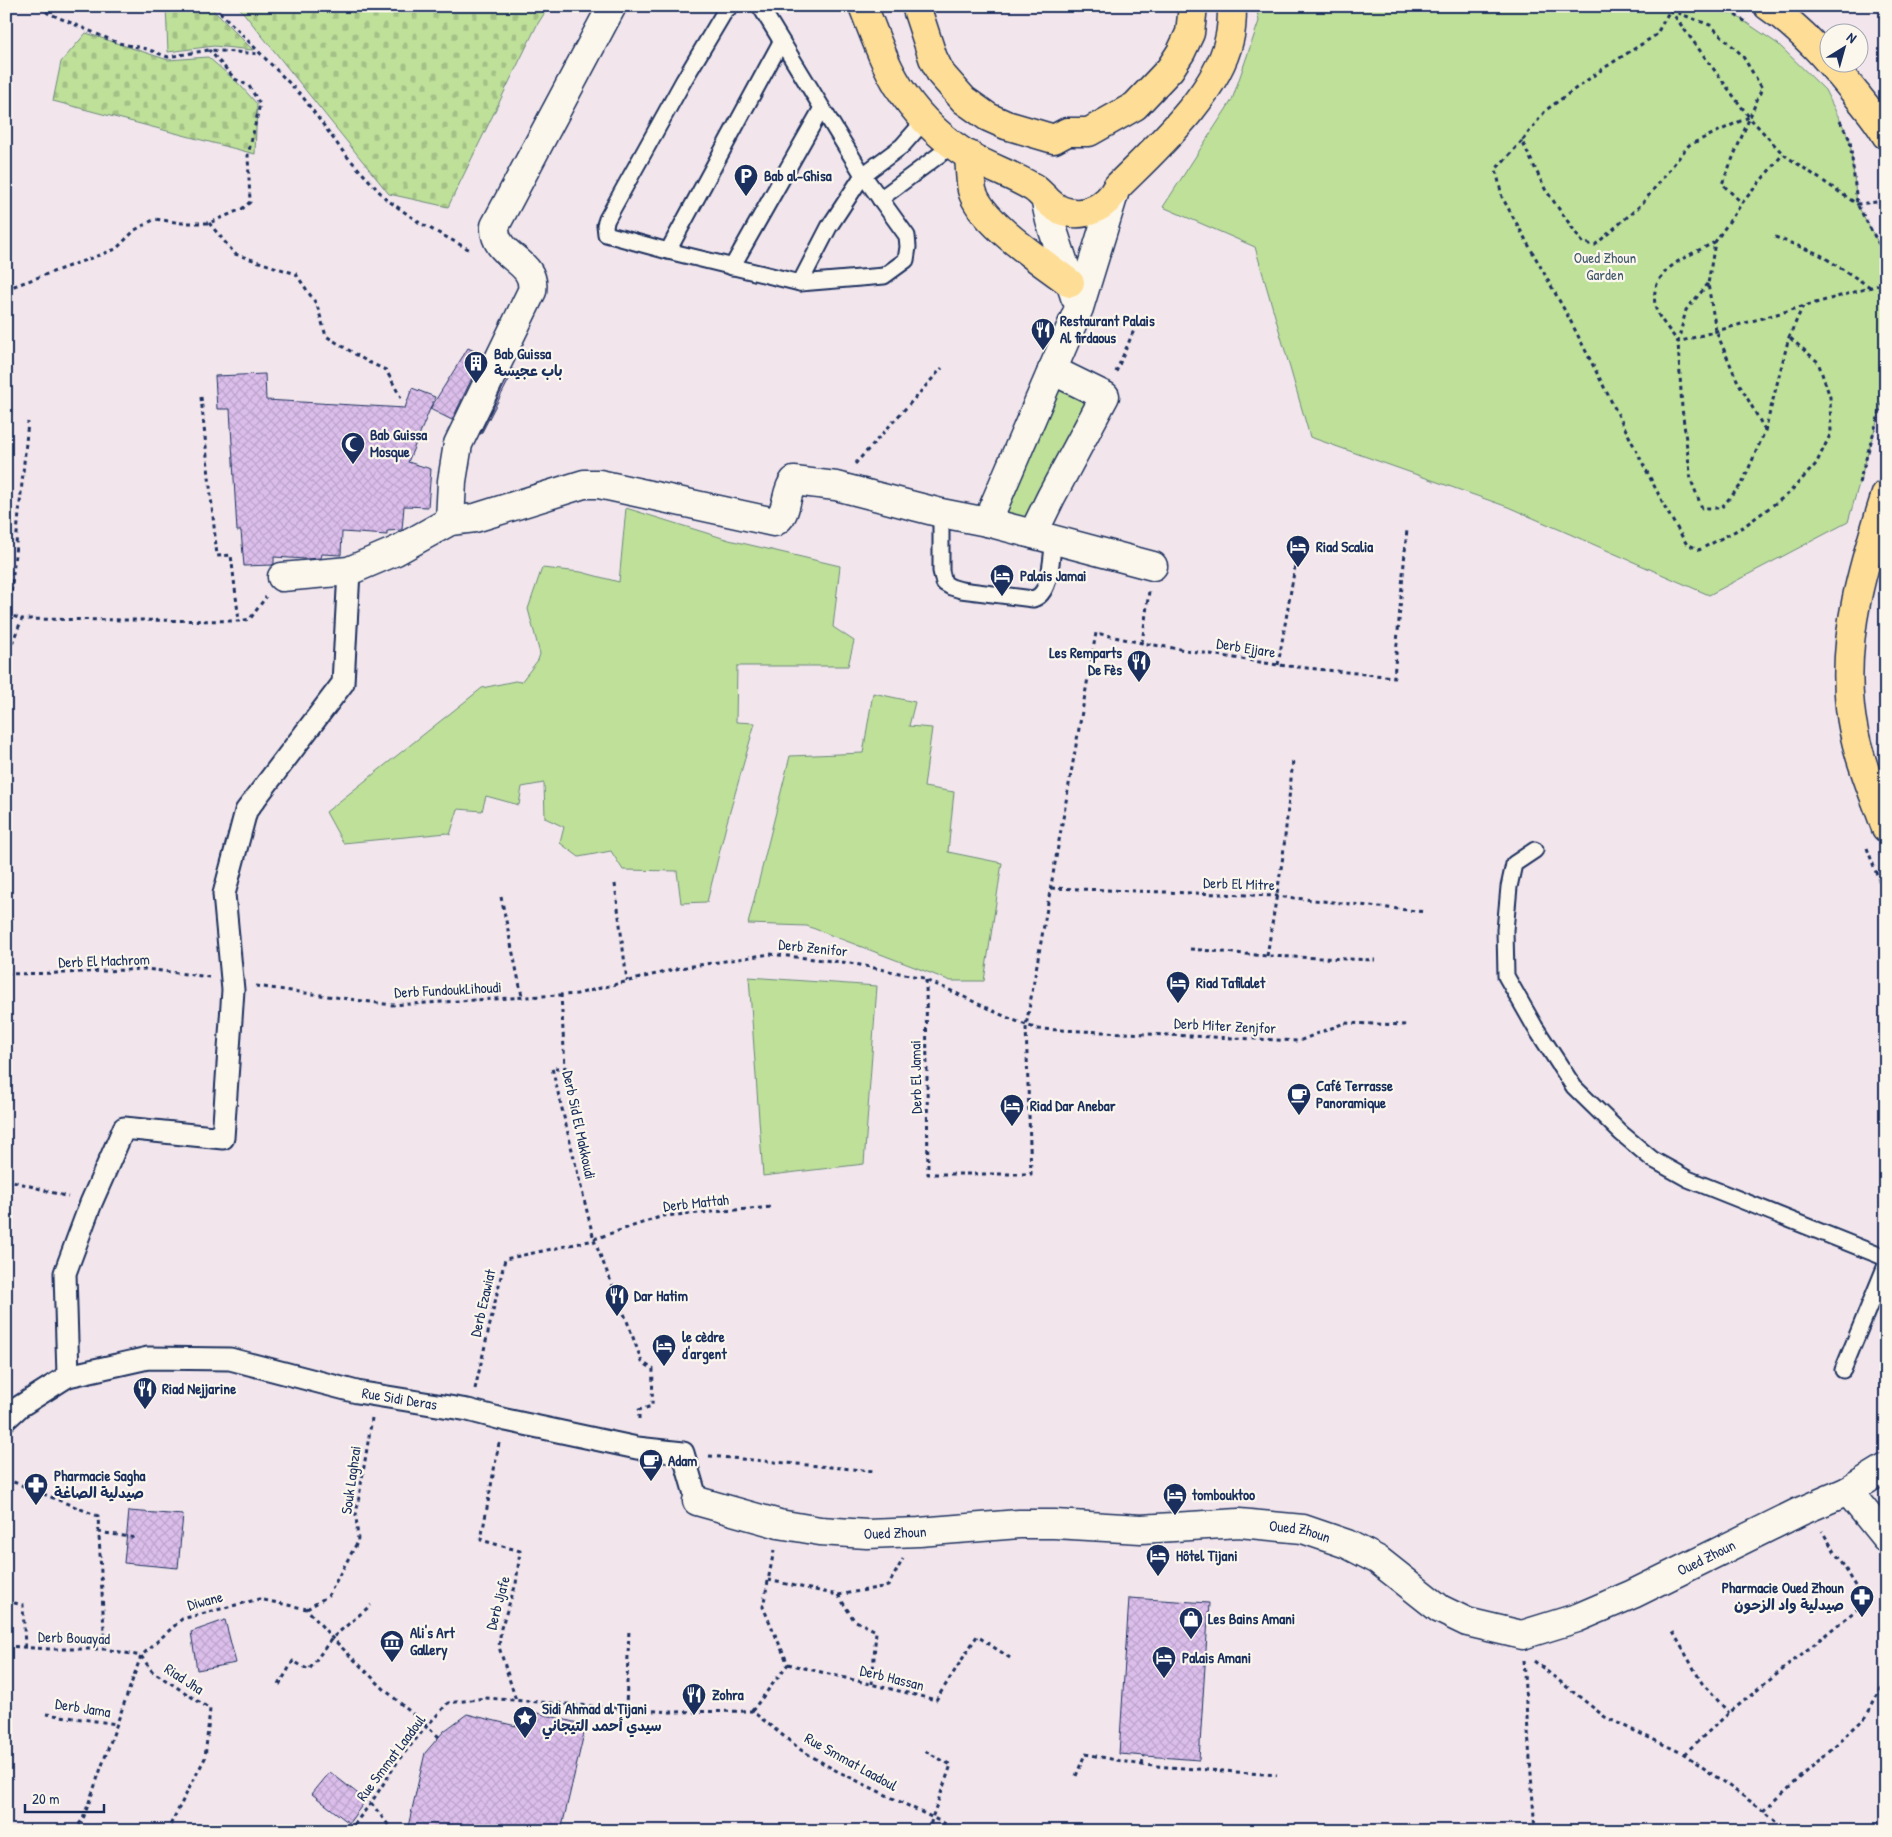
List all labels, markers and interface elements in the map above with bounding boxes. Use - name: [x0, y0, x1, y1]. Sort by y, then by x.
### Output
- north arrow: [1820, 22, 1870, 72]
- text: N: [1843, 27, 1861, 47]
- parking icon: Bab al-Ghisa: [733, 163, 759, 197]
- place label: Bab al-Ghisa: [764, 165, 832, 186]
- park label: Oued Zhoun Garden: [1574, 247, 1636, 285]
- place label: Restaurant Palais Al firdaous: [1060, 310, 1155, 348]
- restaurant icon: Restaurant Palais Al firdaous: [1030, 317, 1056, 351]
- place label: Bab Guissa باب عجيسة: [494, 343, 563, 381]
- building icon: Bab Guissa باب عجيسة: [463, 350, 489, 384]
- place label: Bab Guissa Mosque: [370, 424, 427, 463]
- mosque icon: Bab Guissa Mosque: [340, 431, 366, 465]
- hotel icon: Riad Scalia: [1285, 534, 1311, 568]
- place label: Riad Scalia: [1316, 536, 1373, 557]
- hotel icon: Palais Jamai: [989, 563, 1015, 597]
- place label: Palais Jamai: [1020, 565, 1086, 586]
- street label: Derb Ejjare: [1215, 632, 1277, 663]
- place label: Les Remparts De Fès: [1049, 642, 1122, 680]
- restaurant icon: Les Remparts De Fès: [1126, 649, 1152, 683]
- street label: Derb El Mitre: [1203, 872, 1275, 895]
- street label: Derb Zenifor: [777, 933, 849, 962]
- street label: Derb El Machrom: [58, 948, 150, 973]
- hotel icon: Riad Tafilalet: [1165, 970, 1191, 1004]
- place label: Riad Tafilalet: [1196, 972, 1266, 993]
- street label: Derb FundoukLihoudi: [394, 976, 502, 1003]
- street label: Derb Miter Zenjfor: [1173, 1012, 1277, 1039]
- street label: Derb El Jamai: [904, 1040, 927, 1114]
- street label: Derb Sid El Makkoudi: [558, 1069, 601, 1181]
- place label: Café Terrasse Panoramique: [1316, 1075, 1393, 1114]
- cafe icon: Café Terrasse Panoramique: [1286, 1082, 1312, 1116]
- hotel icon: Riad Dar Anebar: [999, 1093, 1025, 1127]
- place label: Riad Dar Anebar: [1030, 1095, 1116, 1116]
- street label: Derb Mattah: [662, 1189, 730, 1216]
- street label: Derb Ezawiat: [465, 1266, 501, 1339]
- restaurant icon: Dar Hatim: [604, 1283, 630, 1317]
- place label: Dar Hatim: [634, 1285, 688, 1306]
- place label: le cèdre d'argent: [682, 1326, 727, 1365]
- hotel icon: le cèdre d'argent: [651, 1333, 677, 1367]
- restaurant icon: Riad Nejjarine: [132, 1376, 158, 1410]
- place label: Riad Nejjarine: [162, 1378, 236, 1399]
- street label: Rue Sidi Deras: [361, 1382, 439, 1415]
- street label: Souk Laghzai: [335, 1444, 366, 1515]
- cafe icon: Adam: [638, 1448, 664, 1482]
- place label: Adam: [668, 1450, 697, 1471]
- place label: Pharmacie Sagha صيدلية الصاغة: [54, 1465, 146, 1503]
- pharmacy icon: Pharmacie Sagha صيدلية الصاغة: [23, 1472, 49, 1506]
- hotel icon: tombouktoo: [1162, 1482, 1188, 1516]
- place label: tombouktoo: [1191, 1484, 1255, 1505]
- street label: Oued Zhoun: [1268, 1515, 1334, 1548]
- street label: Oued Zhoun: [864, 1520, 927, 1544]
- street label: Oued Zhoun: [1673, 1534, 1739, 1581]
- hotel icon: Hôtel Tijani: [1145, 1543, 1171, 1577]
- place label: Hôtel Tijani: [1176, 1545, 1238, 1566]
- street label: Derb Jjafe: [480, 1574, 515, 1632]
- place label: Pharmacie Oued Zhoun صيدلية واد الزحون: [1722, 1577, 1844, 1615]
- pharmacy icon: Pharmacie Oued Zhoun صيدلية واد الزحون: [1849, 1584, 1875, 1618]
- street label: Diwane: [185, 1586, 225, 1615]
- shop icon: Les Bains Amani: [1178, 1606, 1204, 1640]
- place label: Les Bains Amani: [1208, 1608, 1295, 1629]
- place label: Ali's Art Gallery: [410, 1622, 455, 1661]
- street label: Derb Bouayad: [38, 1626, 111, 1649]
- museum icon: Ali's Art Gallery: [379, 1629, 405, 1663]
- hotel icon: Palais Amani: [1151, 1645, 1177, 1679]
- place label: Palais Amani: [1182, 1647, 1251, 1668]
- street label: Riad Jha: [160, 1658, 208, 1699]
- street label: Derb Hassan: [858, 1659, 927, 1696]
- restaurant icon: Zohra: [681, 1682, 707, 1716]
- place label: Zohra: [712, 1684, 744, 1705]
- street label: Derb Jama: [54, 1693, 112, 1722]
- place label: Sidi Ahmad al Tijani سيدي أحمد التيجاني: [542, 1698, 662, 1740]
- place icon: Sidi Ahmad al Tijani سيدي أحمد التيجاني: [512, 1705, 538, 1739]
- street label: Rue Smmat Laadoul: [351, 1710, 430, 1805]
- street label: Rue Smmat Laadoul: [801, 1727, 901, 1796]
- scale bar: [25, 1782, 104, 1814]
- text: 20 m: [32, 1788, 59, 1809]

